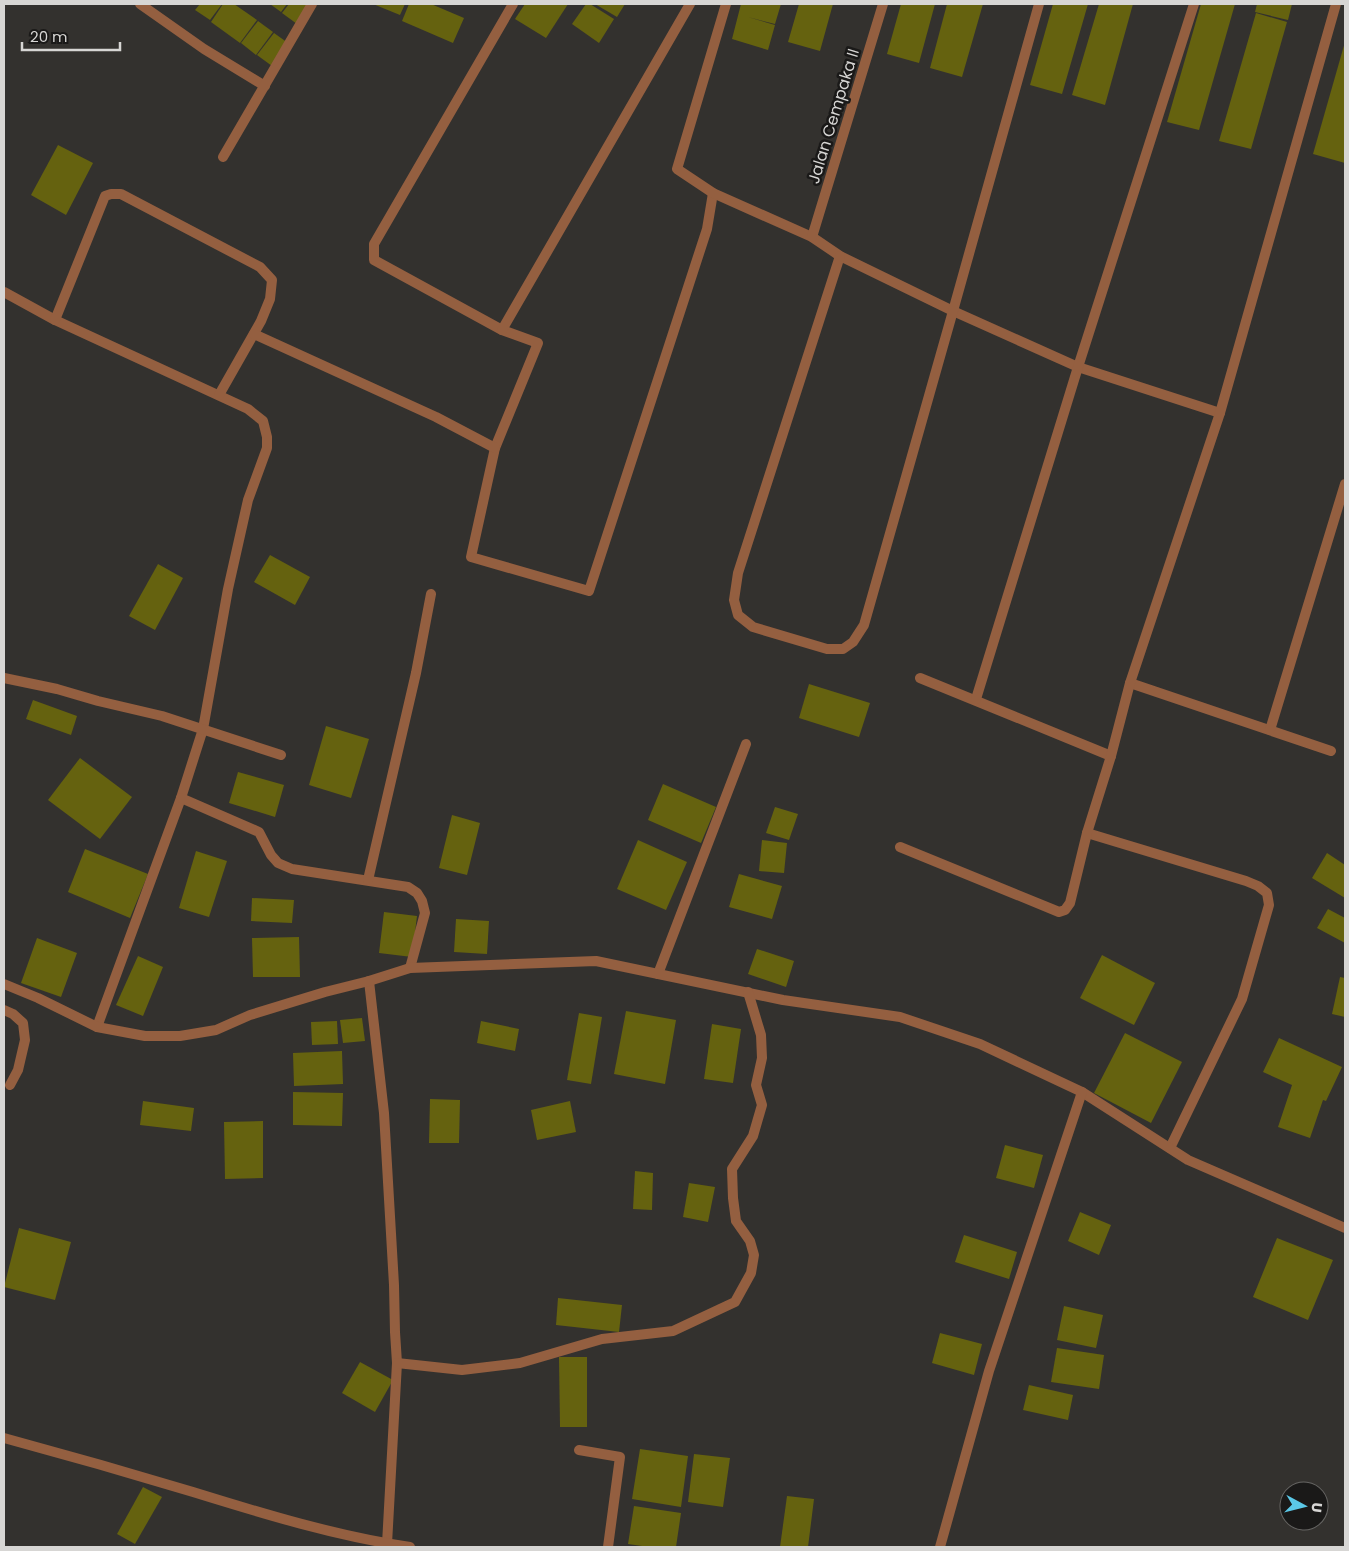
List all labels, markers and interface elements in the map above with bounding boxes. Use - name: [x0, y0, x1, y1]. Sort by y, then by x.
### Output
- scale bar: [22, 20, 120, 52]
- text: 20 m: [30, 26, 68, 47]
- street label: Jalan Cempaka II: [802, 46, 865, 187]
- north arrow: [1279, 1481, 1329, 1531]
- text: U: [1306, 1501, 1327, 1514]

